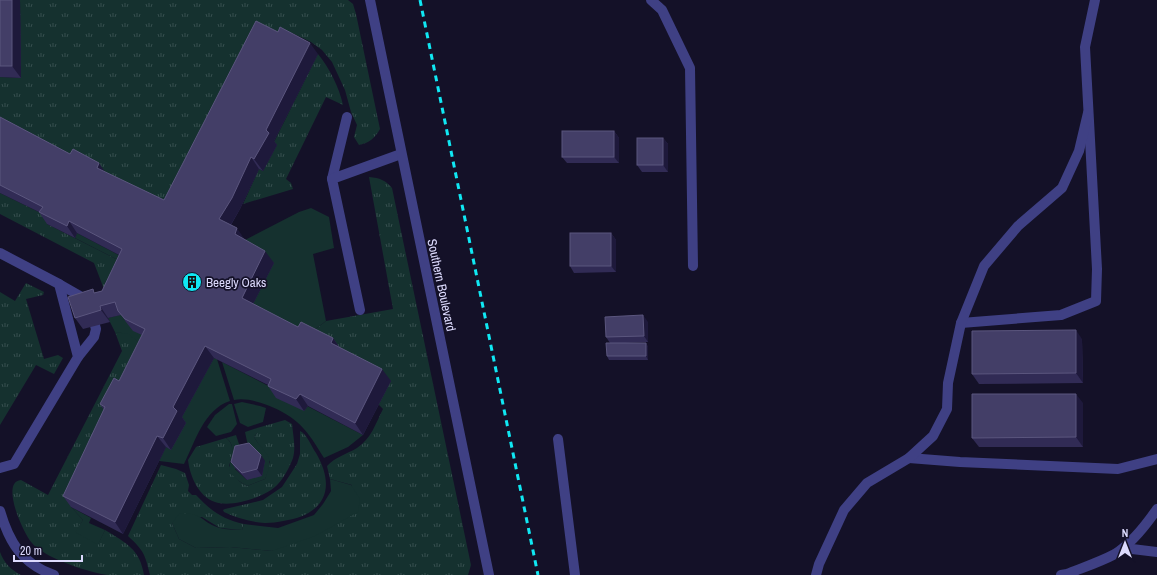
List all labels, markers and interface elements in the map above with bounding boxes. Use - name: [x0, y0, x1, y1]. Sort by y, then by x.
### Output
- street label: Southern Boulevard: [423, 237, 460, 333]
- building icon: Beegly Oaks: [181, 271, 203, 293]
- place label: Beegly Oaks: [206, 274, 266, 291]
- north arrow: [1105, 523, 1145, 563]
- text: N: [1122, 526, 1128, 540]
- scale bar: [14, 537, 82, 563]
- text: 20 m: [20, 543, 42, 559]

